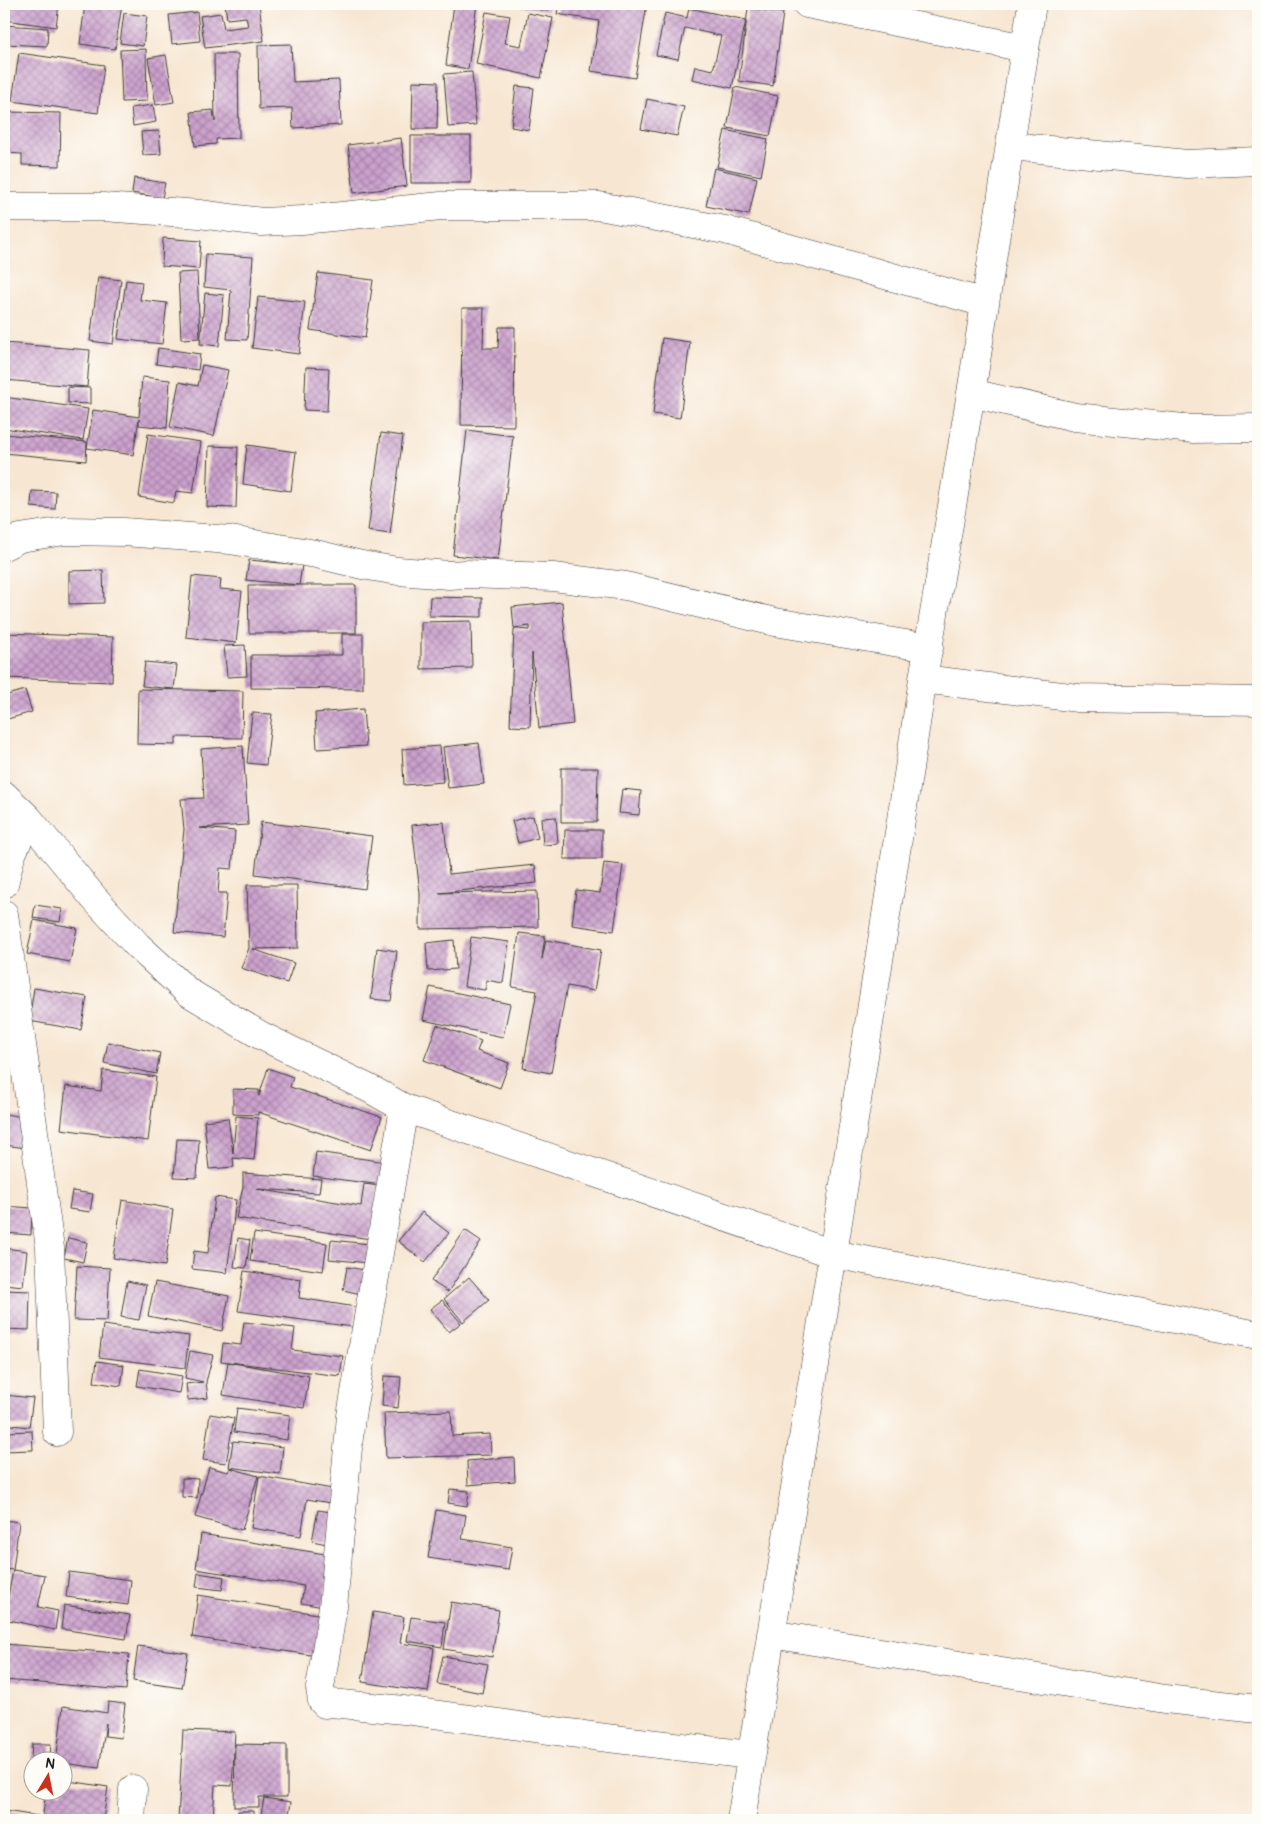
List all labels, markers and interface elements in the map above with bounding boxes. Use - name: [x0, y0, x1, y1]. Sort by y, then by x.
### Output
- north arrow: [22, 1752, 72, 1802]
- text: N: [44, 1754, 56, 1773]

